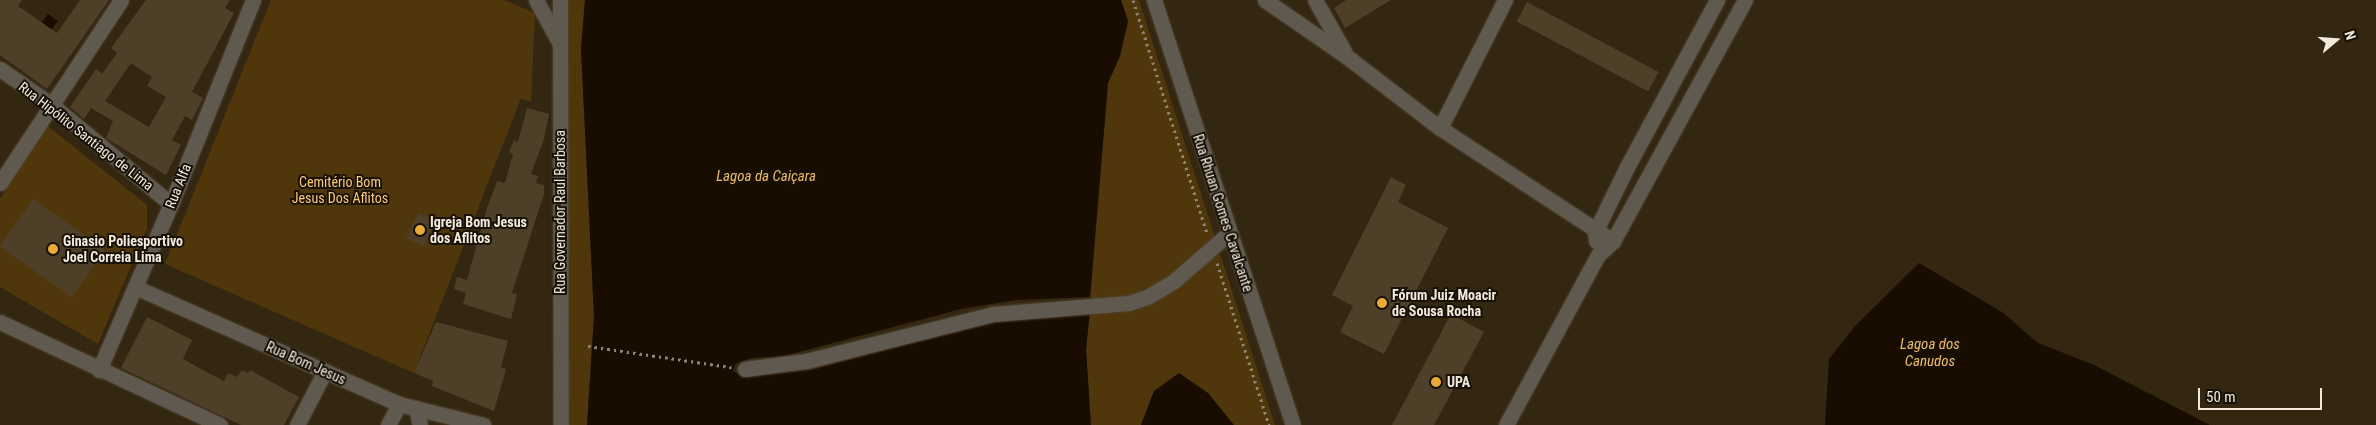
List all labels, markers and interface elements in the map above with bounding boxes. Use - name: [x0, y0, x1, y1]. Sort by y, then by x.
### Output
- north arrow: [2311, 15, 2361, 65]
- text: N: [2341, 29, 2359, 42]
- street label: Rua Hipólito Santiago de Lima: [15, 78, 157, 194]
- street label: Rua Governador Raul Barbosa: [552, 130, 568, 294]
- street label: Rua Rhuan Gomes Cavalcante: [1190, 132, 1256, 294]
- street label: Rua Alfa: [161, 161, 195, 211]
- water label: Lagoa da Caiçara: [716, 168, 816, 186]
- park label: Cemitério Bom Jesus Dos Aflitos: [292, 174, 388, 206]
- place label: Igreja Bom Jesus dos Aflitos: [430, 214, 527, 246]
- marker: Igreja Bom Jesus dos Aflitos: [414, 224, 426, 236]
- place label: Ginasio Poliesportivo Joel Correia Lima: [63, 233, 183, 266]
- marker: Ginasio Poliesportivo Joel Correia Lima: [47, 243, 59, 255]
- place label: Fórum Juiz Moacir de Sousa Rocha: [1392, 287, 1496, 320]
- marker: Fórum Juiz Moacir de Sousa Rocha: [1376, 297, 1388, 309]
- water label: Lagoa dos Canudos: [1900, 335, 1960, 370]
- street label: Rua Bom Jesus: [264, 338, 348, 388]
- place label: UPA: [1447, 374, 1470, 390]
- marker: UPA: [1429, 375, 1443, 389]
- scale bar: [2201, 378, 2325, 410]
- text: 50 m: [2206, 388, 2236, 406]

